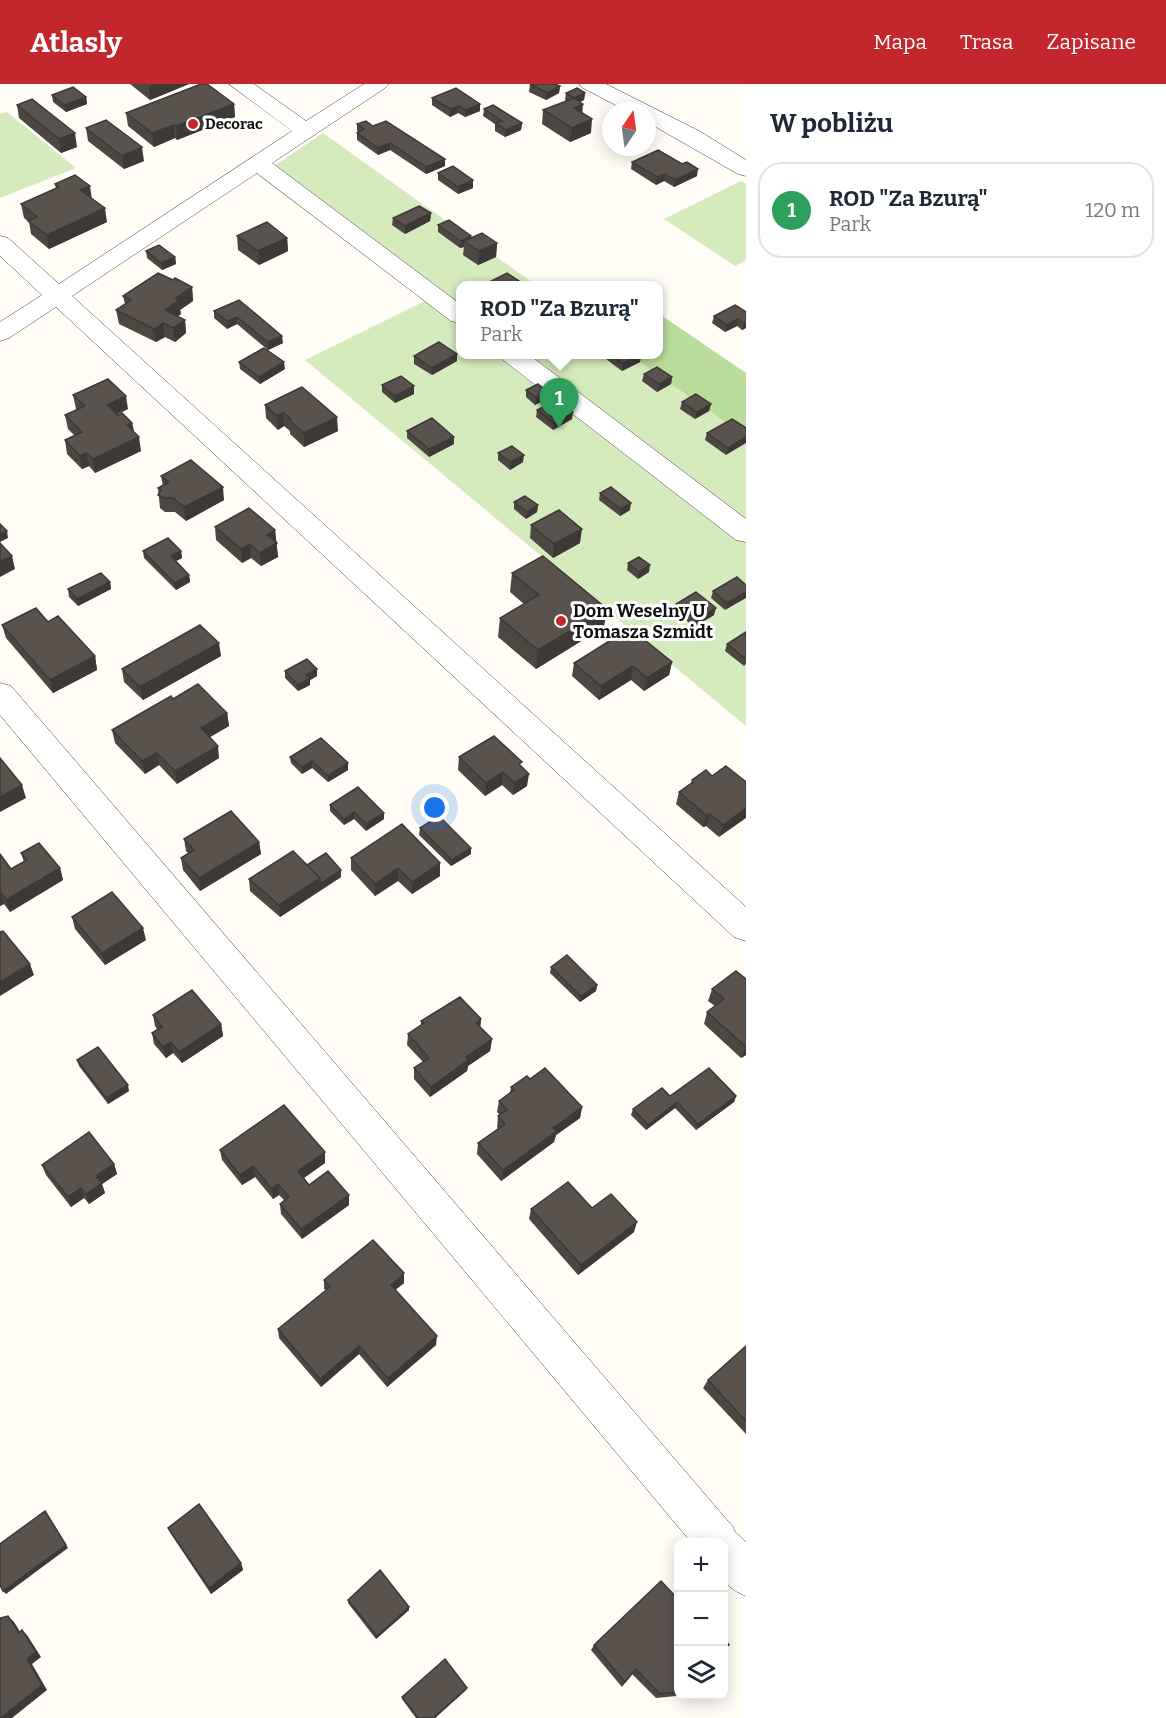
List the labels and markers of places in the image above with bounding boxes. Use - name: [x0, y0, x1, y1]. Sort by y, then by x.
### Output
- place label: Decorac: [205, 115, 263, 133]
- marker: Decorac: [186, 117, 200, 131]
- pin: 1: [540, 378, 578, 428]
- place label: Dom Weselny U Tomasza Szmidt: [573, 600, 713, 643]
- marker: Dom Weselny U Tomasza Szmidt: [554, 614, 568, 628]

